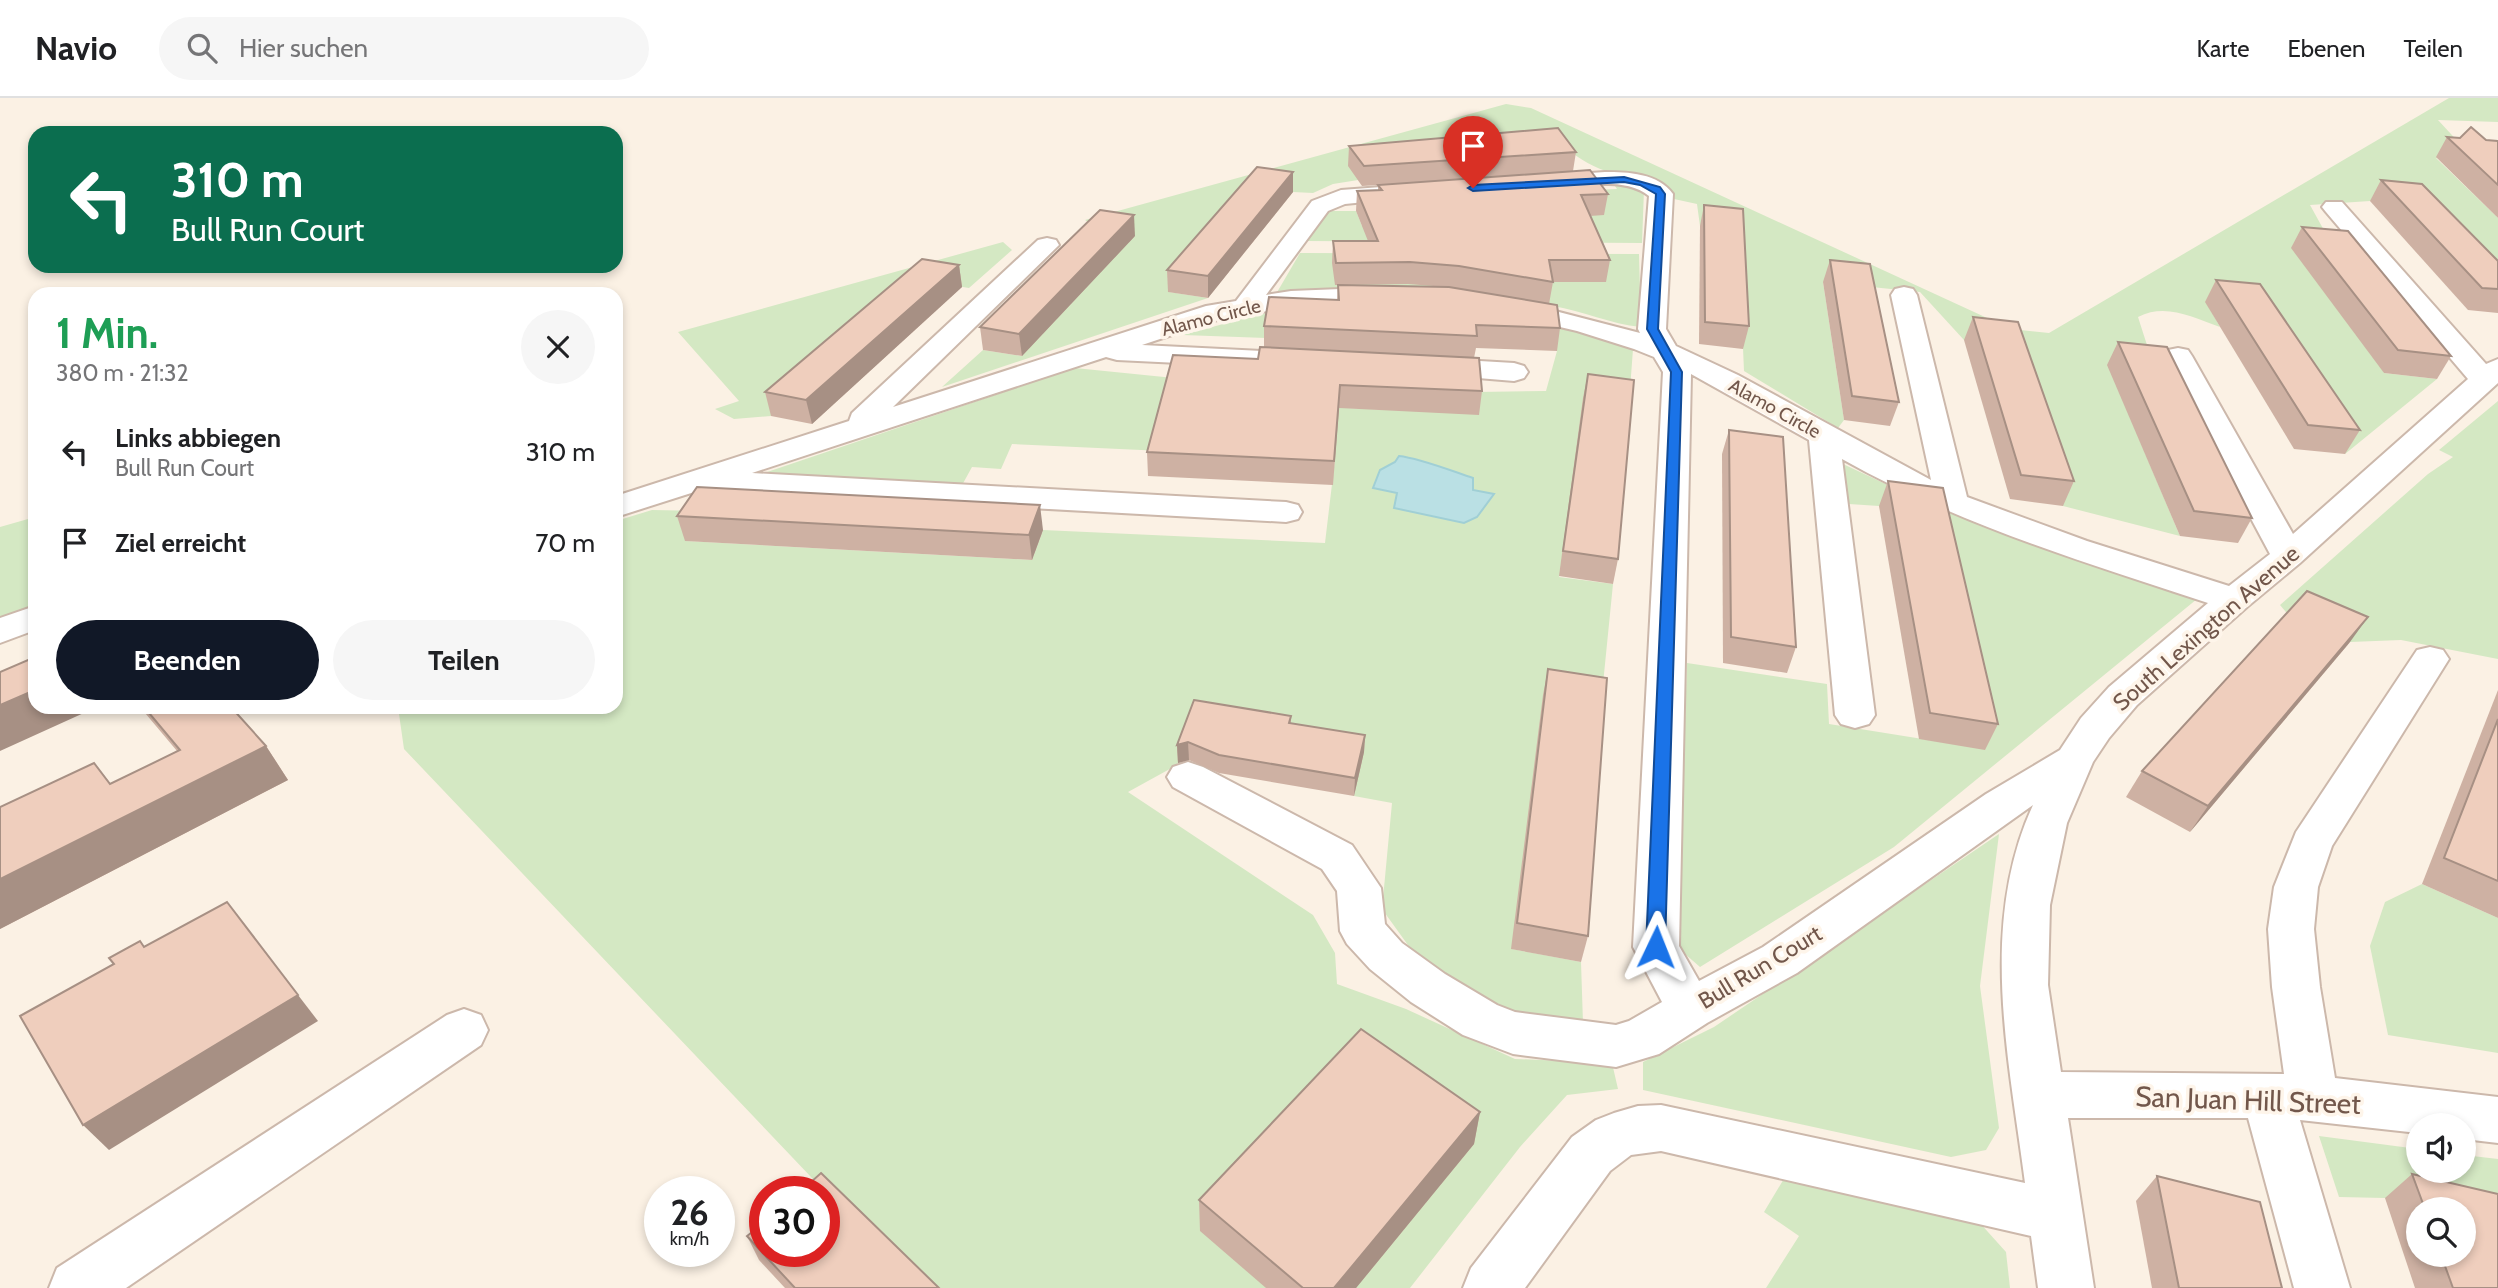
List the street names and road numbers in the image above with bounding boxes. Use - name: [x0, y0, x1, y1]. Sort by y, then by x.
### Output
- street label: Alamo Circle: [1159, 294, 1263, 341]
- street label: Alamo Circle: [1725, 374, 1825, 443]
- street label: South Lexington Avenue: [2107, 539, 2305, 717]
- street label: Bull Run Court: [1693, 919, 1827, 1015]
- street label: San Juan Hill Street: [2135, 1079, 2361, 1121]

